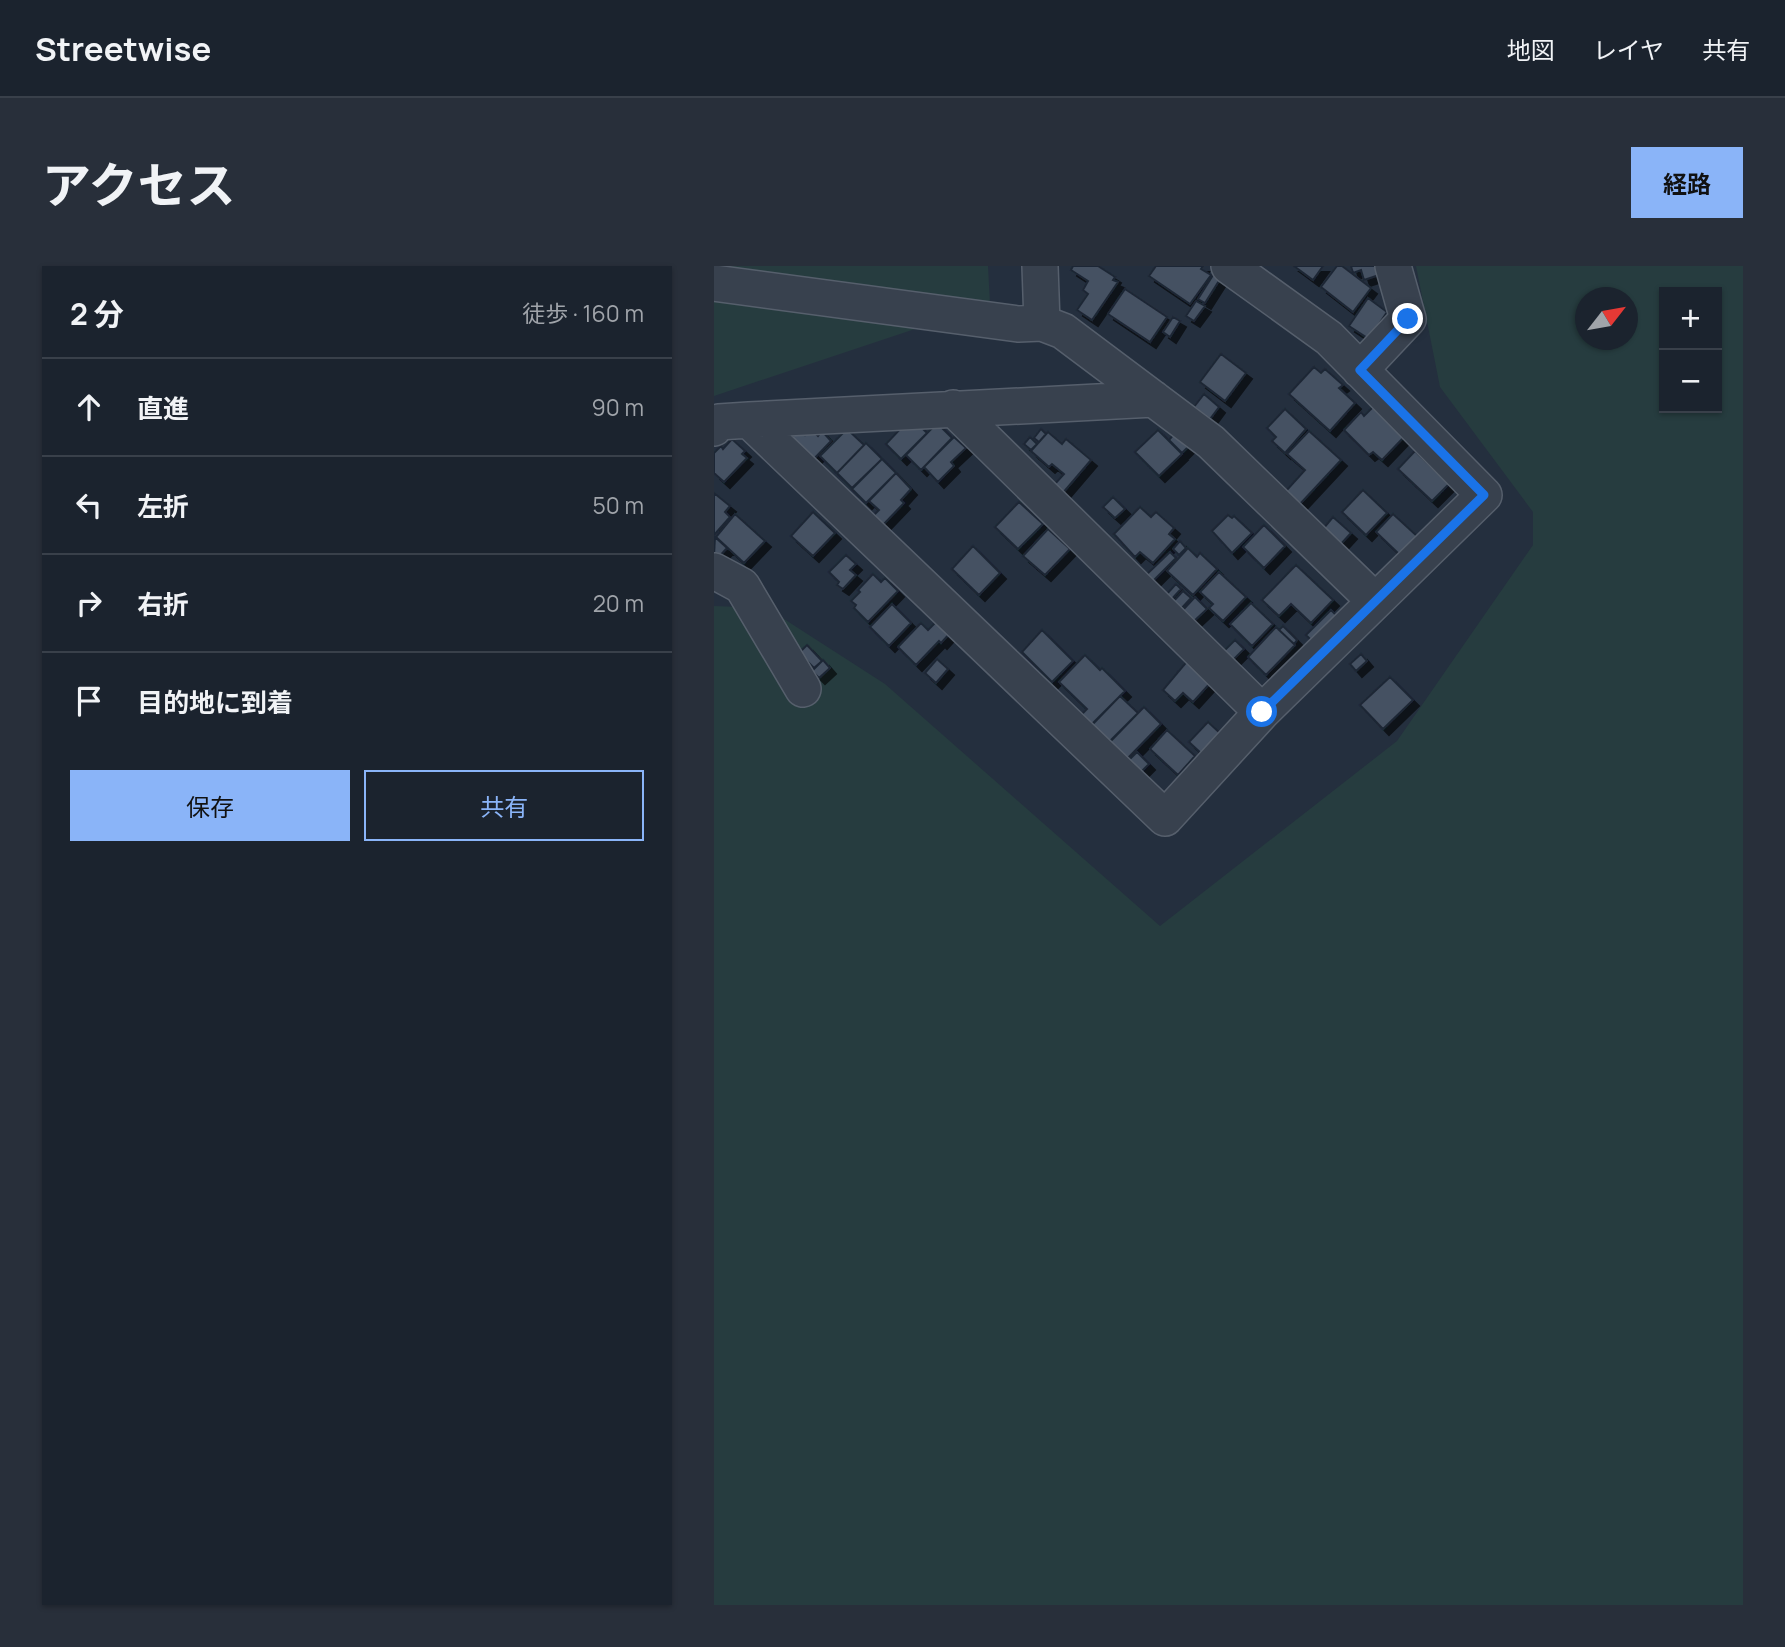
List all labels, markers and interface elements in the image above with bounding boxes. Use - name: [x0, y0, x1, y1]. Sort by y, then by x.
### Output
- text: Streetwise: [35, 26, 211, 71]
- text: 地図: [1507, 33, 1555, 66]
- text: レイヤ: [1593, 33, 1664, 66]
- text: 共有: [1702, 33, 1750, 66]
- button: 経路: [1631, 147, 1743, 218]
- text: アクセス: [42, 151, 236, 218]
- north arrow: [1575, 287, 1638, 350]
- map controls: [1659, 287, 1722, 413]
- button: +: [1659, 287, 1722, 350]
- text: 2 分: [70, 293, 124, 334]
- text: 徒歩 · 160 m: [522, 297, 644, 329]
- route end: [1392, 303, 1423, 334]
- button: −: [1659, 350, 1722, 413]
- icon: ahead: [70, 388, 108, 426]
- text: 直進: [137, 390, 189, 426]
- text: 90 m: [592, 391, 644, 423]
- icon: left: [70, 486, 108, 524]
- text: 左折: [137, 488, 189, 524]
- text: 50 m: [593, 489, 644, 521]
- icon: right: [70, 584, 108, 622]
- text: 右折: [137, 586, 189, 622]
- text: 20 m: [593, 587, 644, 619]
- icon: arrive: [70, 682, 108, 720]
- text: 目的地に到着: [137, 684, 293, 720]
- route start: [1246, 696, 1277, 727]
- button: 保存: [70, 770, 350, 841]
- button: 共有: [364, 770, 644, 841]

